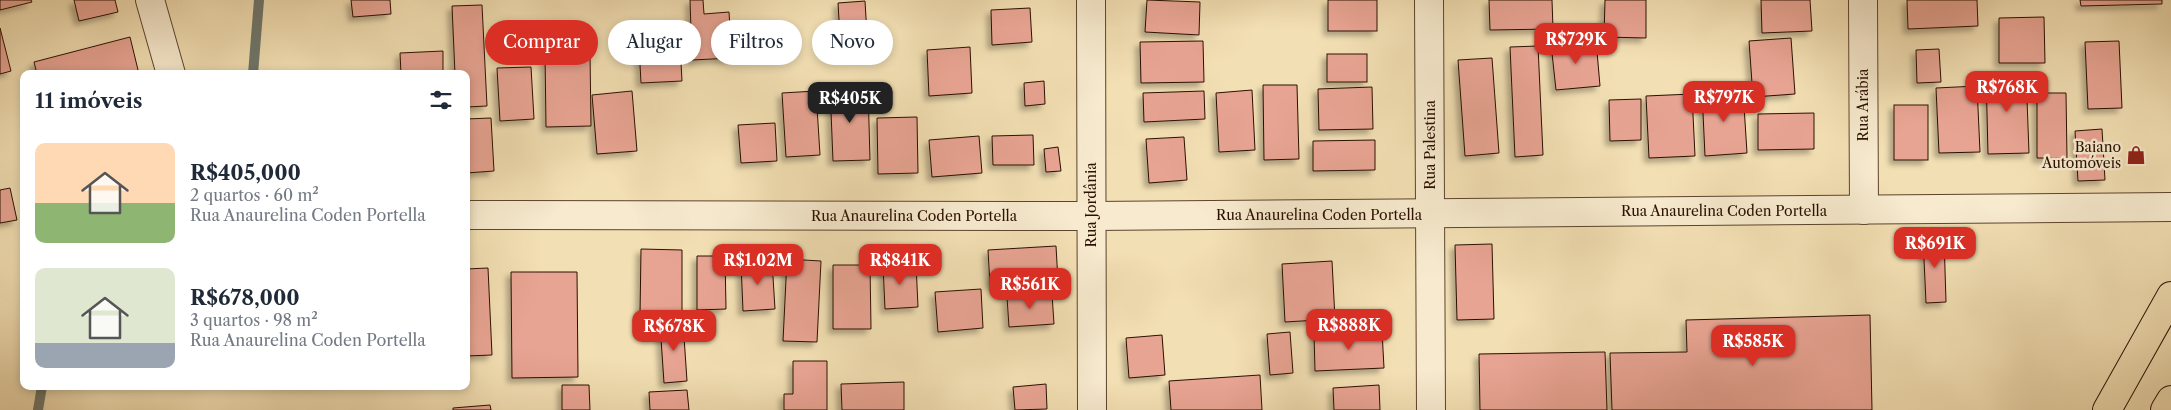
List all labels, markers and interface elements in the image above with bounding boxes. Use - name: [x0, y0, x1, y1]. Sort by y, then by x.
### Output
- chip: Comprar: [485, 20, 598, 65]
- chip: Alugar: [608, 20, 701, 65]
- chip: Filtros: [711, 20, 802, 65]
- chip: Novo: [812, 20, 893, 65]
- pin: R$729K: [1535, 22, 1617, 65]
- text: R$729K: [1545, 29, 1607, 49]
- street label: Rua Arábia: [1854, 68, 1872, 141]
- pin: R$768K: [1966, 70, 2048, 113]
- text: R$768K: [1976, 77, 2038, 97]
- pin: R$797K: [1683, 80, 1765, 123]
- pin: R$405K: [809, 82, 891, 124]
- icon: filters: [427, 86, 455, 114]
- text: R$797K: [1694, 87, 1754, 107]
- text: 11 imóveis: [35, 88, 143, 113]
- text: R$405K: [819, 88, 881, 108]
- street label: Rua Palestina: [1421, 100, 1439, 190]
- place label: Baiano Automóveis: [2041, 138, 2121, 172]
- shop icon: Baiano Automóveis: [2125, 144, 2147, 166]
- text: R$405,000: [190, 160, 301, 185]
- street label: Rua Jordânia: [1082, 162, 1100, 248]
- icon: home: [75, 163, 135, 223]
- text: 2 quartos · 60 m²: [190, 185, 319, 205]
- street label: Rua Anaurelina Coden Portella: [1621, 202, 1828, 220]
- text: Rua Anaurelina Coden Portella: [190, 205, 426, 225]
- street label: Rua Anaurelina Coden Portella: [1216, 206, 1423, 224]
- street label: Rua Anaurelina Coden Portella: [811, 207, 1018, 225]
- pin: R$691K: [1894, 226, 1976, 269]
- text: R$691K: [1905, 233, 1965, 253]
- pin: R$1.02M: [712, 244, 804, 286]
- pin: R$841K: [859, 244, 941, 286]
- text: R$1.02M: [723, 250, 793, 270]
- text: R$841K: [870, 250, 930, 270]
- pin: R$561K: [989, 268, 1071, 310]
- text: R$561K: [1000, 274, 1060, 294]
- text: R$678,000: [190, 285, 300, 310]
- icon: home: [75, 288, 135, 348]
- pin: R$888K: [1308, 308, 1390, 351]
- text: 3 quartos · 98 m²: [190, 310, 318, 330]
- pin: R$678K: [633, 310, 715, 352]
- text: R$888K: [1317, 315, 1381, 335]
- text: R$678K: [643, 316, 705, 336]
- pin: R$585K: [1712, 324, 1794, 367]
- text: Rua Anaurelina Coden Portella: [190, 330, 426, 350]
- text: R$585K: [1722, 331, 1784, 351]

